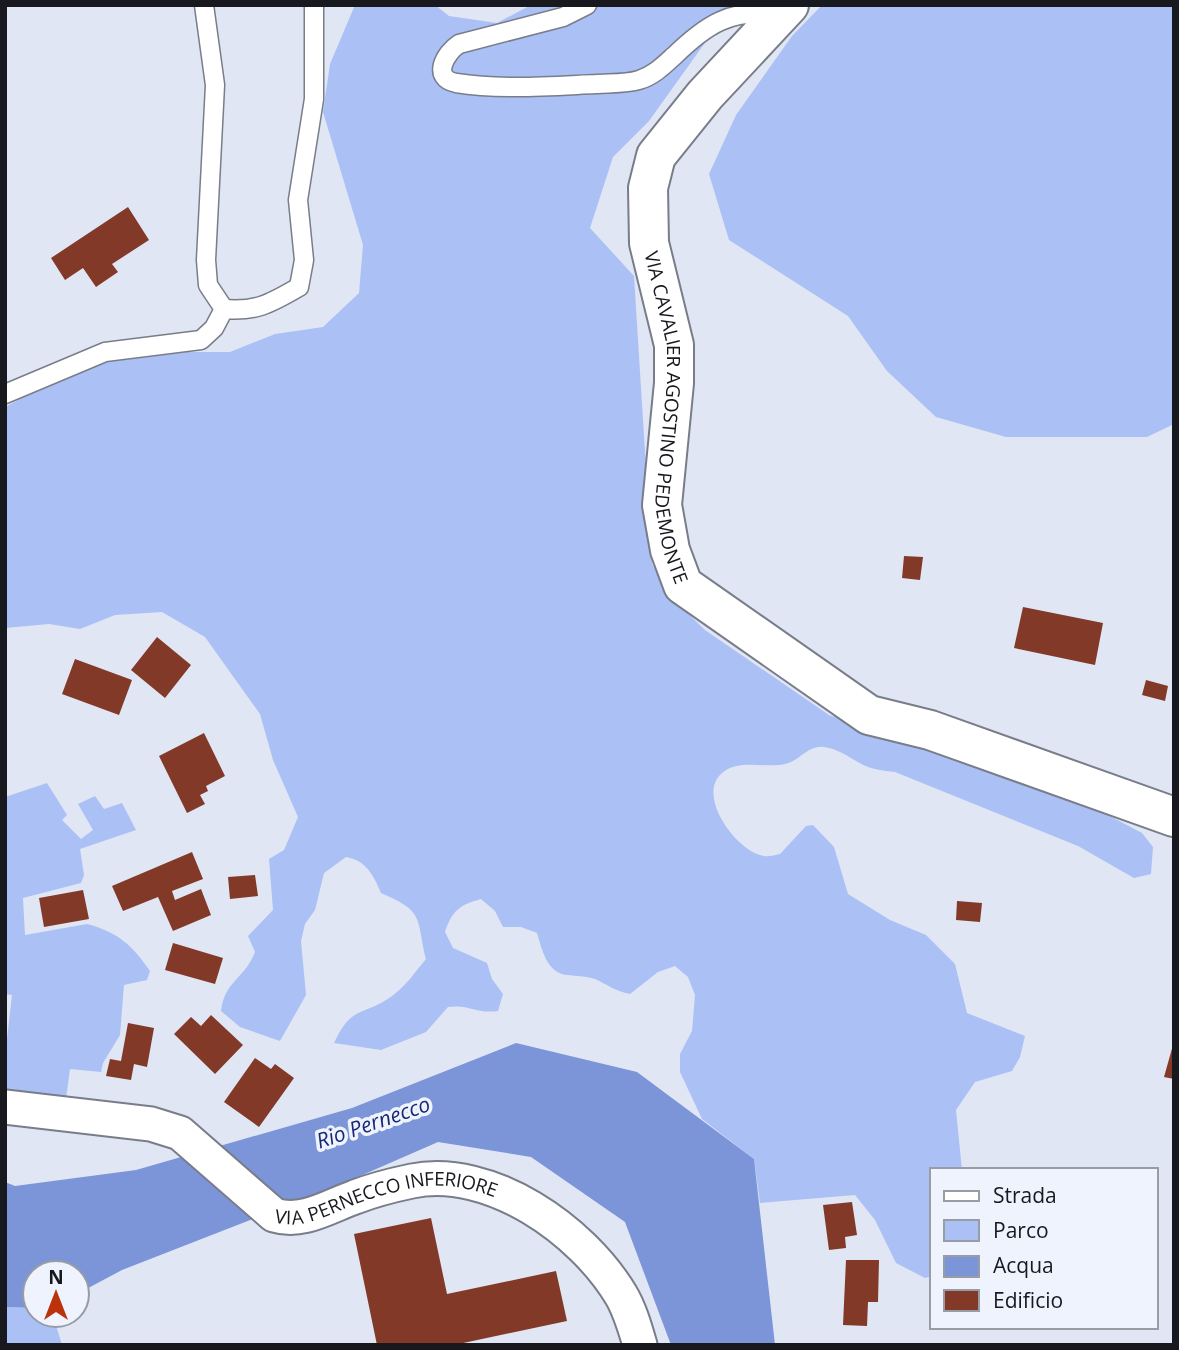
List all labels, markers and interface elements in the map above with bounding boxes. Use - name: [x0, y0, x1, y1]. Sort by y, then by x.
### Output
- street label: VIA CAVALIER AGOSTINO PEDEMONTE: [638, 248, 694, 588]
- water label: Rio Pernecco: [312, 1089, 434, 1155]
- street label: VIA PERNECCO INFERIORE: [273, 1165, 502, 1231]
- legend: [930, 1168, 1158, 1329]
- text: Strada: [993, 1181, 1057, 1209]
- text: Parco: [993, 1216, 1049, 1244]
- text: Acqua: [993, 1251, 1054, 1279]
- north arrow: [21, 1259, 91, 1329]
- text: N: [48, 1264, 64, 1290]
- text: Edificio: [993, 1286, 1063, 1314]

